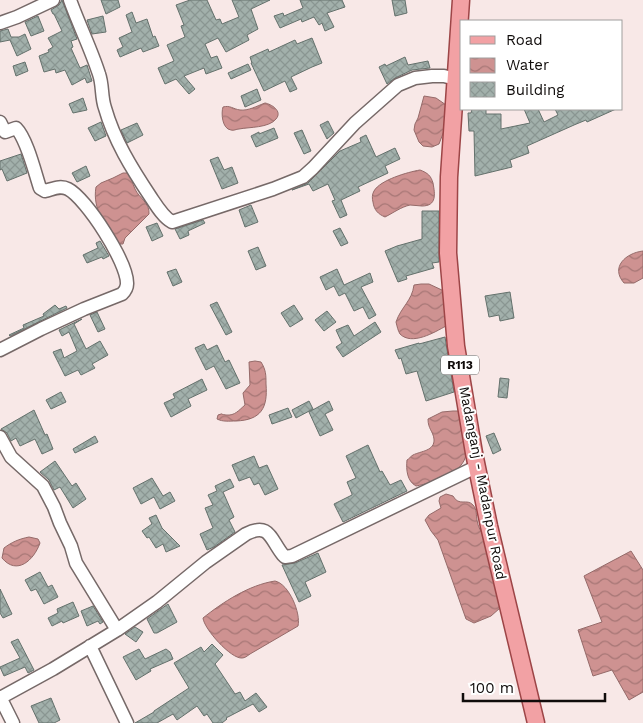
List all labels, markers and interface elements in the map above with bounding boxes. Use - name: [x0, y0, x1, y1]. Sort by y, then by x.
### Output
- legend: [460, 20, 623, 110]
- text: Road: [506, 31, 543, 49]
- text: Water: [506, 56, 549, 74]
- text: Building: [506, 81, 564, 99]
- road number: R113: [441, 356, 479, 374]
- street label: Madanganj - Madanpur Road: [456, 385, 510, 581]
- scale bar: [463, 670, 606, 702]
- text: 100 m: [470, 679, 514, 697]

